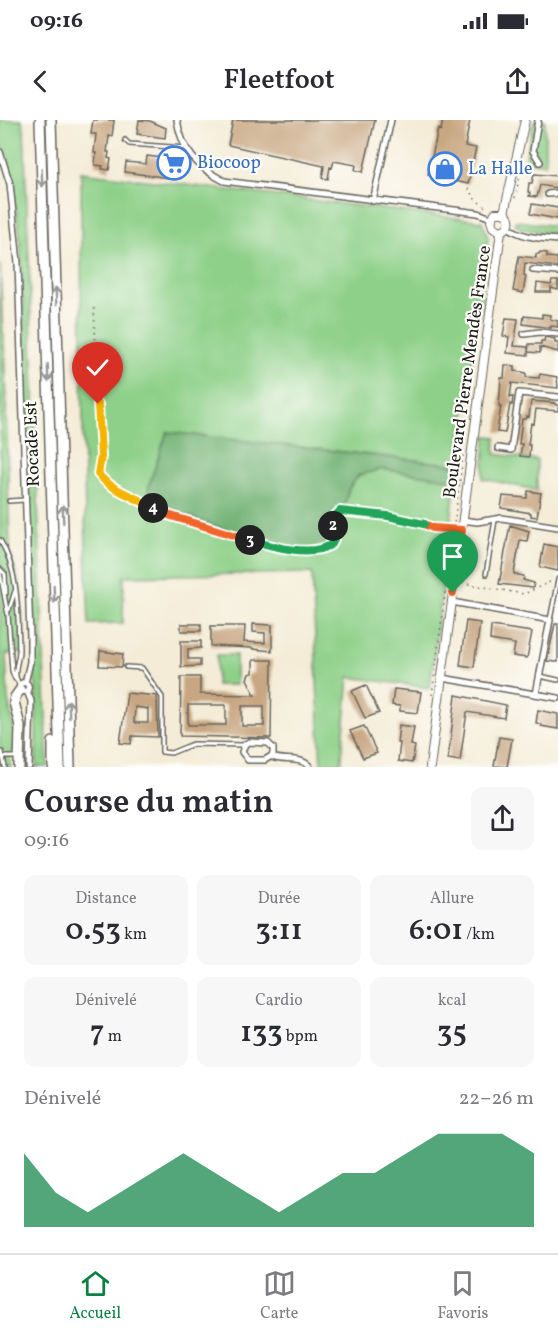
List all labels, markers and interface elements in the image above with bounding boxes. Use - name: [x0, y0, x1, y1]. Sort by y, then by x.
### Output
- text: 09:16: [30, 6, 83, 37]
- text: Fleetfoot: [223, 62, 335, 100]
- icon: back: [24, 65, 57, 98]
- icon: share: [501, 65, 534, 98]
- supermarket icon: Biocoop: [156, 145, 192, 181]
- place label: Biocoop: [197, 151, 261, 176]
- shop icon: La Halle: [427, 151, 463, 187]
- place label: La Halle: [468, 157, 532, 182]
- one-way arrow: [36, 168, 47, 188]
- street label: Boulevard Pierre Mendès France: [438, 244, 498, 500]
- one-way arrow: [50, 287, 62, 307]
- pin: [72, 342, 123, 404]
- icon: check: [81, 351, 114, 384]
- one-way arrow: [42, 363, 53, 383]
- street label: Rocade Est: [19, 401, 47, 487]
- pin: 4: [138, 493, 168, 523]
- text: 4: [148, 497, 158, 519]
- one-way arrow: [57, 504, 68, 524]
- pin: 2: [318, 511, 348, 541]
- text: 2: [329, 515, 337, 537]
- pin: 3: [235, 525, 265, 555]
- text: 3: [246, 529, 254, 551]
- pin: [427, 531, 478, 593]
- icon: arrive: [436, 540, 469, 573]
- one-way arrow: [49, 583, 60, 603]
- one-way arrow: [63, 699, 74, 719]
- text: Course du matin: [24, 781, 274, 827]
- button: share: [471, 787, 534, 850]
- text: 09:16: [24, 827, 69, 855]
- text: Distance: [75, 888, 137, 910]
- text: Durée: [258, 888, 300, 910]
- text: Allure: [430, 888, 474, 910]
- text: 0.53: [65, 910, 121, 952]
- text: 3:11: [255, 910, 303, 952]
- text: 6:01: [409, 910, 463, 952]
- text: km: [121, 924, 147, 946]
- text: /km: [463, 924, 495, 946]
- text: Dénivelé: [75, 990, 137, 1012]
- text: Cardio: [255, 990, 303, 1012]
- text: kcal: [438, 990, 466, 1012]
- text: 7: [90, 1012, 105, 1054]
- text: 133: [240, 1012, 283, 1054]
- text: 35: [437, 1012, 467, 1054]
- text: m: [105, 1026, 122, 1048]
- text: bpm: [283, 1026, 318, 1048]
- text: Dénivelé: [24, 1085, 101, 1113]
- text: 22–26 m: [459, 1085, 534, 1113]
- tab: Accueil: [70, 1267, 121, 1325]
- tab: Carte: [260, 1267, 298, 1325]
- tab: Favoris: [438, 1267, 488, 1325]

